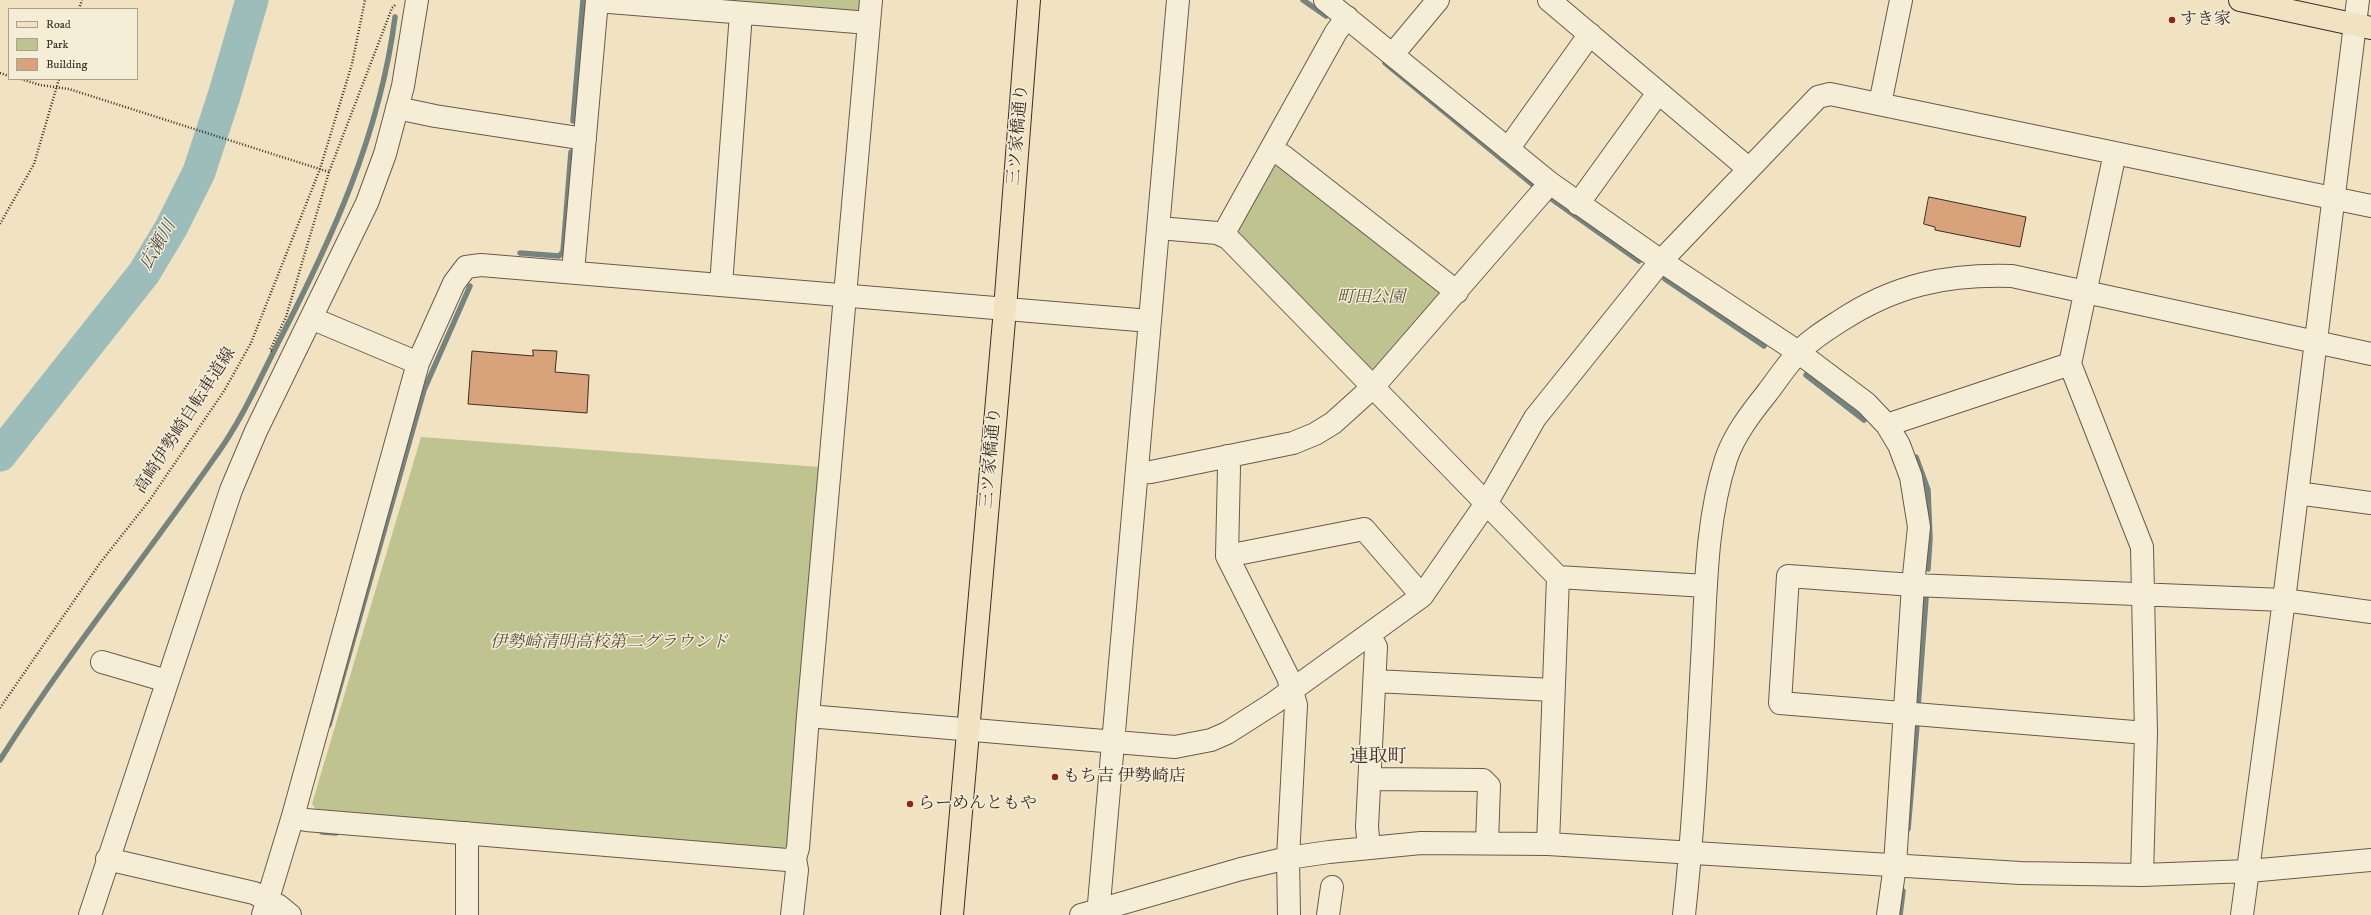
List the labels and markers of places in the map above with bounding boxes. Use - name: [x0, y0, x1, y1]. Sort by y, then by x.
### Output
- place label: すき家: [2180, 10, 2231, 30]
- marker: すき家: [2167, 15, 2177, 25]
- place label: もち吉 伊勢崎店: [1063, 767, 1186, 787]
- marker: もち吉 伊勢崎店: [1050, 772, 1060, 782]
- place label: らーめんともや: [918, 794, 1037, 814]
- marker: らーめんともや: [905, 799, 915, 809]

